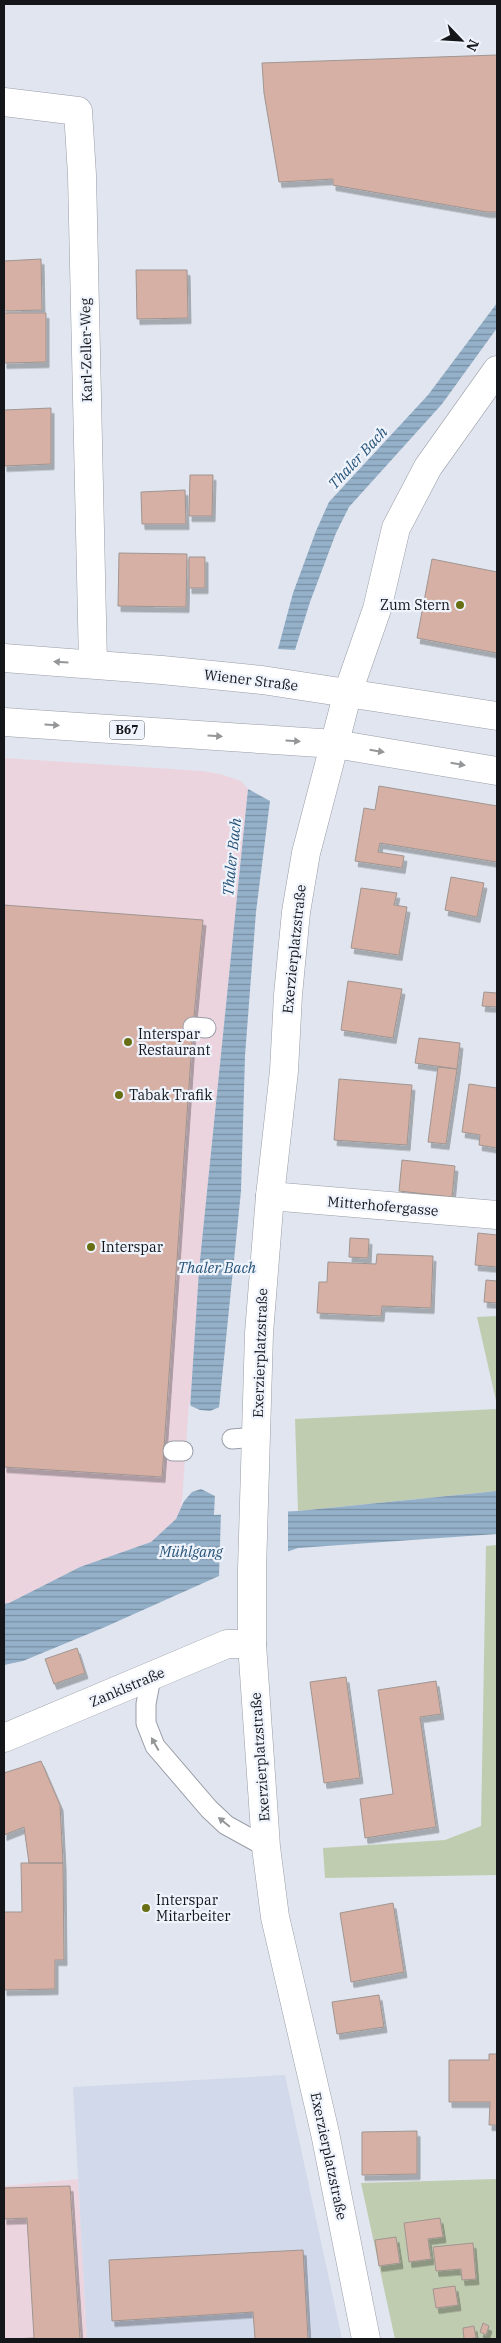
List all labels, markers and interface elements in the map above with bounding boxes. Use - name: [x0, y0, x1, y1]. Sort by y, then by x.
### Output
- north arrow: [436, 15, 486, 65]
- text: N: [462, 37, 483, 54]
- street label: Karl-Zeller-Weg: [76, 297, 96, 402]
- water label: Thaler Bach: [324, 422, 392, 493]
- place label: Zum Stern: [380, 596, 450, 614]
- marker: Zum Stern: [454, 599, 466, 611]
- one-way arrow: [53, 657, 69, 665]
- street label: Wiener Straße: [203, 665, 299, 695]
- road number: B67: [110, 720, 144, 740]
- one-way arrow: [45, 722, 61, 730]
- one-way arrow: [207, 732, 223, 740]
- one-way arrow: [285, 737, 301, 745]
- one-way arrow: [369, 747, 385, 755]
- one-way arrow: [451, 761, 467, 769]
- water label: Thaler Bach: [218, 816, 245, 897]
- street label: Exerzierplatzstraße: [278, 884, 310, 1014]
- place label: Interspar Restaurant: [138, 1025, 210, 1059]
- marker: Interspar Restaurant: [122, 1036, 134, 1048]
- place label: Tabak Trafik: [129, 1086, 213, 1104]
- marker: Tabak Trafik: [113, 1089, 125, 1101]
- street label: Mitterhofergasse: [327, 1192, 439, 1220]
- place label: Interspar: [101, 1238, 164, 1256]
- marker: Interspar: [85, 1241, 97, 1253]
- water label: Thaler Bach: [178, 1258, 257, 1277]
- street label: Exerzierplatzstraße: [249, 1288, 271, 1418]
- water label: Mühlgang: [158, 1542, 224, 1561]
- street label: Zanklstraße: [87, 1663, 167, 1711]
- street label: Exerzierplatzstraße: [246, 1692, 274, 1822]
- one-way arrow: [151, 1736, 159, 1751]
- one-way arrow: [218, 1817, 231, 1828]
- place label: Interspar Mitarbeiter: [156, 1891, 231, 1925]
- marker: Interspar Mitarbeiter: [140, 1902, 152, 1914]
- street label: Exerzierplatzstraße: [307, 2091, 351, 2221]

